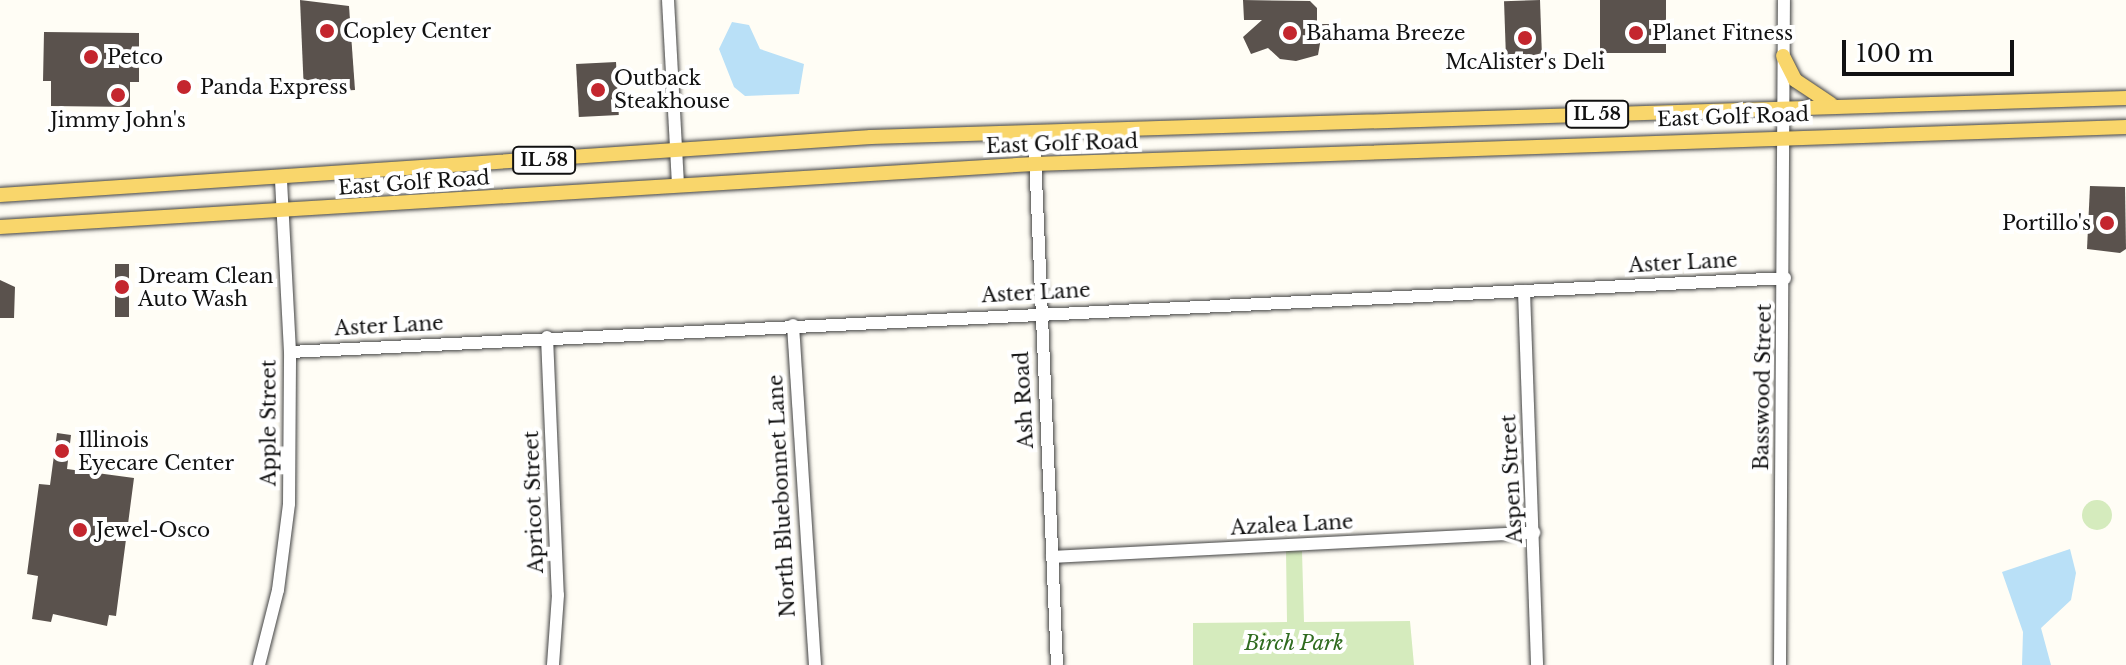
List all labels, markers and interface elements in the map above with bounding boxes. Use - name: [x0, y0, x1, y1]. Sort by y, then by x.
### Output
- place label: Copley Center: [343, 19, 492, 43]
- place label: Bahama Breeze: [1306, 21, 1466, 45]
- place label: Planet Fitness: [1652, 21, 1793, 45]
- marker: Copley Center: [318, 22, 336, 40]
- marker: Bahama Breeze: [1281, 24, 1299, 42]
- marker: Planet Fitness: [1627, 24, 1645, 42]
- scale bar: [1846, 24, 2018, 74]
- marker: McAlister's Deli: [1516, 29, 1534, 47]
- text: 100 m: [1856, 39, 1934, 68]
- place label: Petco: [107, 45, 163, 69]
- marker: Petco: [82, 48, 100, 66]
- place label: McAlister's Deli: [1445, 50, 1605, 74]
- place label: Outback Steakhouse: [614, 66, 730, 113]
- place label: Panda Express: [200, 75, 348, 99]
- marker: Panda Express: [175, 78, 193, 96]
- marker: Outback Steakhouse: [589, 81, 607, 99]
- marker: Jimmy John's: [109, 86, 127, 104]
- road number: IL 58: [1563, 100, 1631, 128]
- street label: East Golf Road: [1657, 102, 1809, 132]
- place label: Jimmy John's: [50, 108, 186, 132]
- street label: East Golf Road: [986, 129, 1138, 159]
- road number: IL 58: [510, 146, 578, 174]
- street label: East Golf Road: [337, 166, 491, 200]
- place label: Portillo's: [2002, 211, 2091, 235]
- marker: Portillo's: [2098, 214, 2116, 232]
- street label: Aster Lane: [1628, 248, 1738, 278]
- place label: Dream Clean Auto Wash: [138, 264, 274, 311]
- marker: Dream Clean Auto Wash: [113, 278, 131, 296]
- street label: Aster Lane: [981, 278, 1091, 308]
- street label: Basswood Street: [1750, 303, 1776, 471]
- street label: Aster Lane: [334, 311, 444, 341]
- street label: Ash Road: [1009, 351, 1039, 449]
- street label: Apple Street: [257, 360, 281, 486]
- street label: North Bluebonnet Lane: [764, 374, 800, 618]
- street label: Aspen Street: [1497, 414, 1527, 544]
- place label: Illinois Eyecare Center: [78, 428, 234, 475]
- street label: Apricot Street: [520, 430, 548, 574]
- marker: Illinois Eyecare Center: [53, 442, 71, 460]
- street label: Azalea Lane: [1230, 510, 1354, 540]
- place label: Jewel-Osco: [96, 518, 210, 542]
- marker: Jewel-Osco: [71, 521, 89, 539]
- park label: Birch Park: [1244, 631, 1344, 655]

